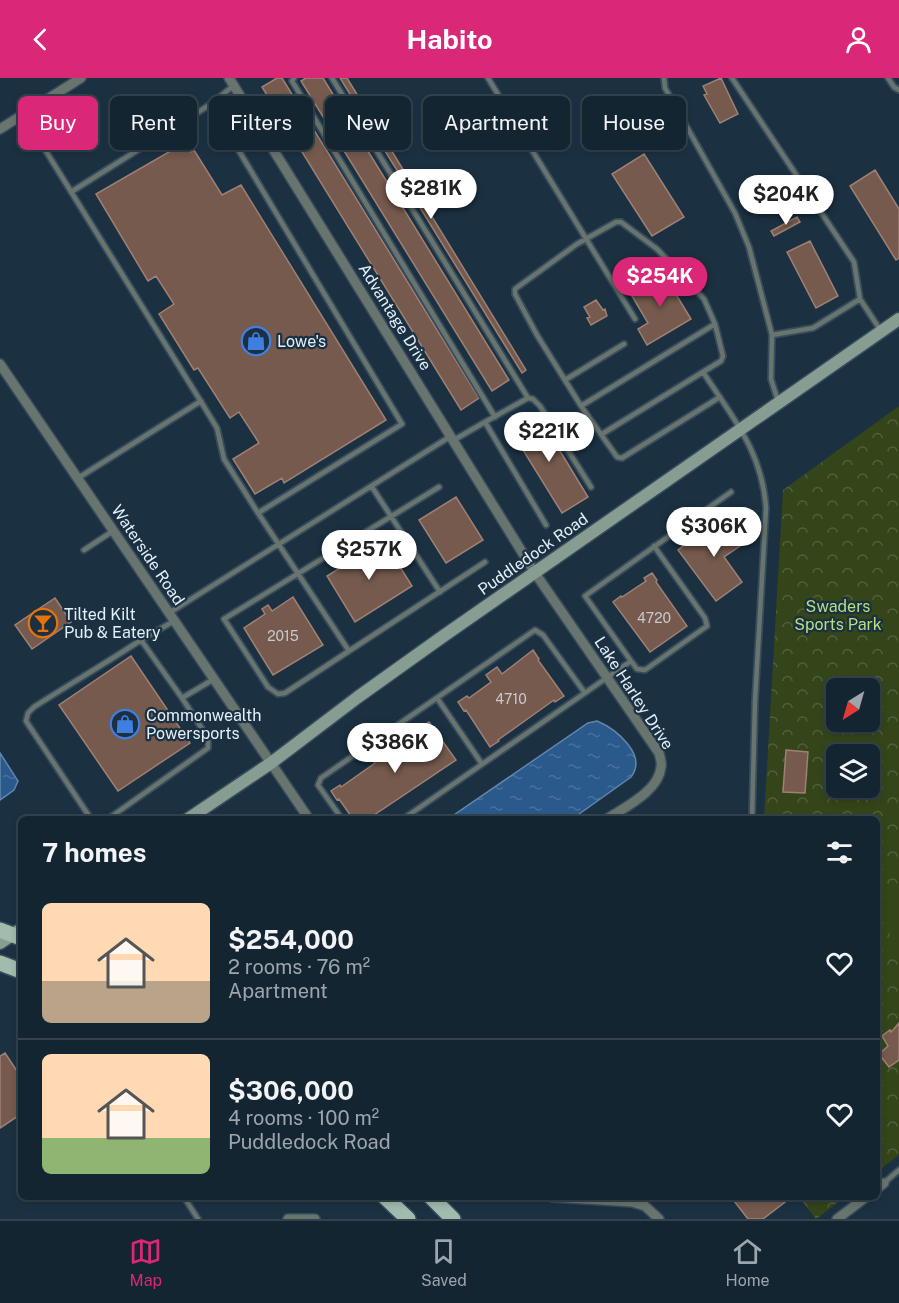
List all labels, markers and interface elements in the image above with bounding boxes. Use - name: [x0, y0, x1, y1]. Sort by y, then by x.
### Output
- icon: back: [24, 23, 57, 56]
- text: Habito: [406, 23, 493, 55]
- icon: person: [842, 23, 875, 56]
- chip: Buy: [18, 96, 98, 150]
- chip: Rent: [110, 96, 197, 150]
- chip: Filters: [209, 96, 313, 150]
- chip: New: [325, 96, 411, 150]
- chip: Apartment: [423, 96, 570, 150]
- chip: House: [582, 96, 686, 150]
- pin: $281K: [389, 169, 473, 220]
- pin: $204K: [744, 175, 828, 226]
- text: $281K: [400, 176, 462, 200]
- text: $204K: [753, 182, 819, 206]
- pin: $254K: [618, 257, 702, 308]
- street label: Advantage Drive: [355, 260, 435, 374]
- text: $254K: [626, 264, 694, 288]
- shop icon: Lowe's: [240, 325, 272, 357]
- place label: Lowe's: [277, 332, 326, 351]
- pin: $221K: [507, 412, 591, 463]
- text: $221K: [518, 419, 580, 443]
- street label: Waterside Road: [107, 501, 189, 609]
- pin: $306K: [672, 507, 756, 558]
- street label: Puddledock Road: [474, 509, 592, 599]
- text: $306K: [680, 514, 748, 538]
- pin: $257K: [327, 530, 411, 581]
- text: $257K: [336, 537, 402, 561]
- park label: Swaders Sports Park: [794, 597, 882, 634]
- place label: Tilted Kilt Pub & Eatery: [64, 605, 161, 642]
- bar icon: Tilted Kilt Pub & Eatery: [27, 607, 59, 639]
- house number: 4720: [637, 610, 671, 626]
- house number: 2015: [267, 628, 299, 644]
- street label: Lake Harley Drive: [590, 633, 678, 753]
- north arrow: [826, 678, 880, 732]
- map controls: [826, 678, 880, 798]
- house number: 4710: [495, 691, 527, 707]
- place label: Commonwealth Powersports: [146, 706, 262, 743]
- shop icon: Commonwealth Powersports: [109, 708, 141, 740]
- pin: $386K: [353, 723, 437, 774]
- text: $386K: [361, 730, 429, 754]
- button: layers: [826, 744, 880, 798]
- icon: filters: [823, 836, 856, 869]
- text: 7 homes: [42, 837, 146, 868]
- text: $254,000: [228, 924, 354, 955]
- icon: home: [90, 927, 162, 999]
- icon: heart: [823, 947, 856, 980]
- text: 2 rooms · 76 m²: [228, 955, 370, 979]
- text: Apartment: [228, 979, 328, 1003]
- text: $306,000: [228, 1075, 354, 1106]
- icon: home: [90, 1078, 162, 1150]
- icon: heart: [823, 1098, 856, 1131]
- text: 4 rooms · 100 m²: [228, 1106, 379, 1130]
- text: Puddledock Road: [228, 1130, 391, 1154]
- tab: Map: [129, 1235, 162, 1290]
- tab: Saved: [421, 1235, 467, 1290]
- tab: Home: [726, 1235, 770, 1290]

